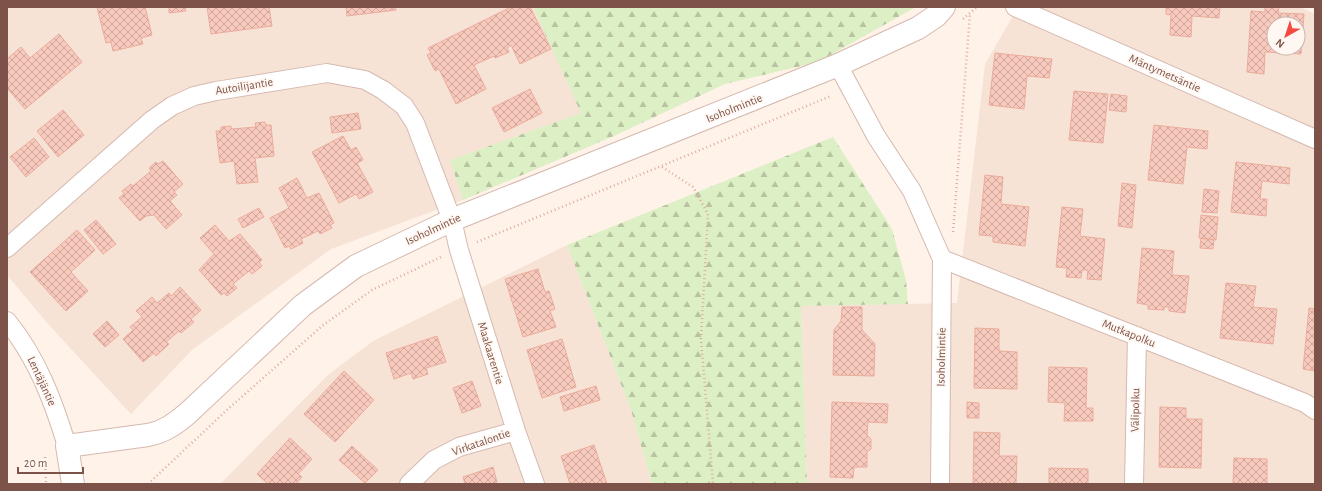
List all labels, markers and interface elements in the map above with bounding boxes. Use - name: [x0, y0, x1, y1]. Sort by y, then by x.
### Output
- north arrow: [1266, 16, 1306, 56]
- text: N: [1274, 37, 1286, 50]
- street label: Mäntymetsäntie: [1127, 52, 1203, 95]
- street label: Autoilijantie: [214, 76, 274, 97]
- street label: Isoholmintie: [704, 91, 764, 125]
- street label: Isoholmintie: [404, 211, 462, 247]
- street label: Mutkapolku: [1101, 317, 1157, 349]
- street label: Maakaarentie: [476, 320, 506, 386]
- street label: Isoholmintie: [934, 327, 948, 387]
- street label: Lentäjäntie: [24, 354, 59, 408]
- street label: Välipolku: [1129, 388, 1141, 432]
- street label: Virkatalontie: [450, 426, 512, 458]
- scale bar: [18, 449, 83, 475]
- text: 20 m: [24, 457, 47, 469]

